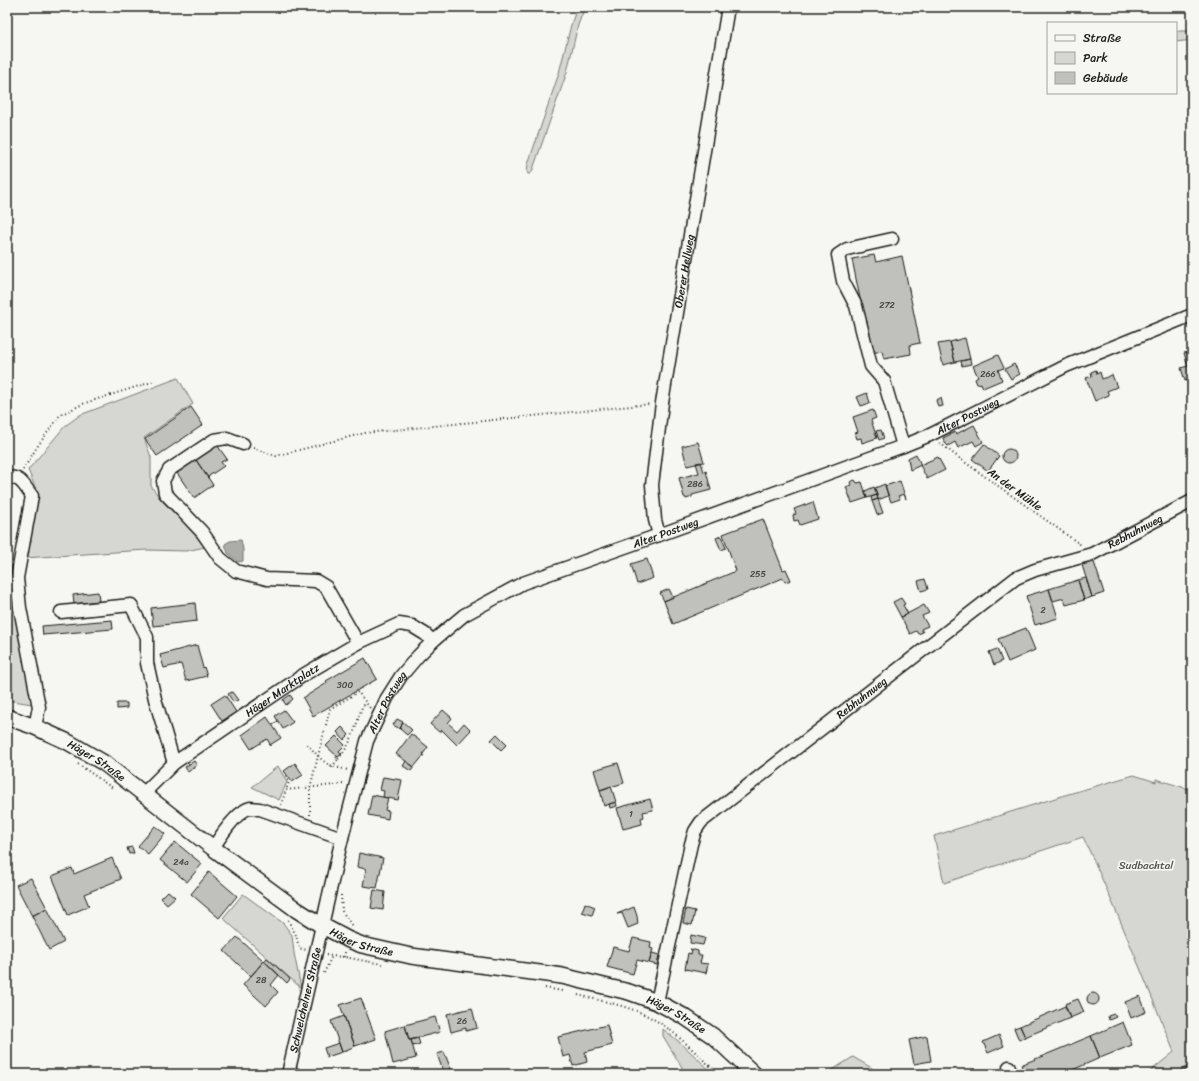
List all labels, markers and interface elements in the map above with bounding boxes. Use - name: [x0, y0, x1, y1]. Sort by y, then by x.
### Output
- legend: [1047, 22, 1177, 94]
- text: Straße: [1083, 27, 1121, 49]
- text: Park: [1083, 47, 1108, 69]
- text: Gebäude: [1083, 67, 1128, 89]
- street label: Oberer Hellweg: [669, 232, 700, 310]
- house number: 272: [879, 297, 895, 313]
- house number: 266: [980, 366, 996, 382]
- street label: Alter Postweg: [932, 392, 1003, 441]
- street label: An der Mühle: [982, 462, 1047, 516]
- house number: 286: [687, 476, 703, 492]
- street label: Rebhuhnweg: [1104, 509, 1167, 554]
- street label: Alter Postweg: [629, 512, 702, 554]
- house number: 255: [750, 566, 767, 582]
- house number: 2: [1040, 602, 1046, 618]
- street label: Häger Marktplatz: [241, 658, 324, 722]
- street label: Alter Postweg: [362, 666, 412, 738]
- street label: Rebhuhnweg: [832, 672, 892, 724]
- house number: 300: [337, 677, 353, 693]
- street label: Häger Straße: [64, 735, 130, 787]
- house number: 1: [629, 806, 633, 822]
- house number: 24a: [173, 854, 189, 870]
- park label: Sudbachtal: [1119, 856, 1174, 875]
- street label: Häger Straße: [326, 922, 396, 962]
- street label: Schweichelner Straße: [284, 945, 327, 1055]
- house number: 28: [256, 972, 267, 988]
- street label: Häger Straße: [644, 990, 710, 1039]
- house number: 26: [457, 1013, 467, 1029]

